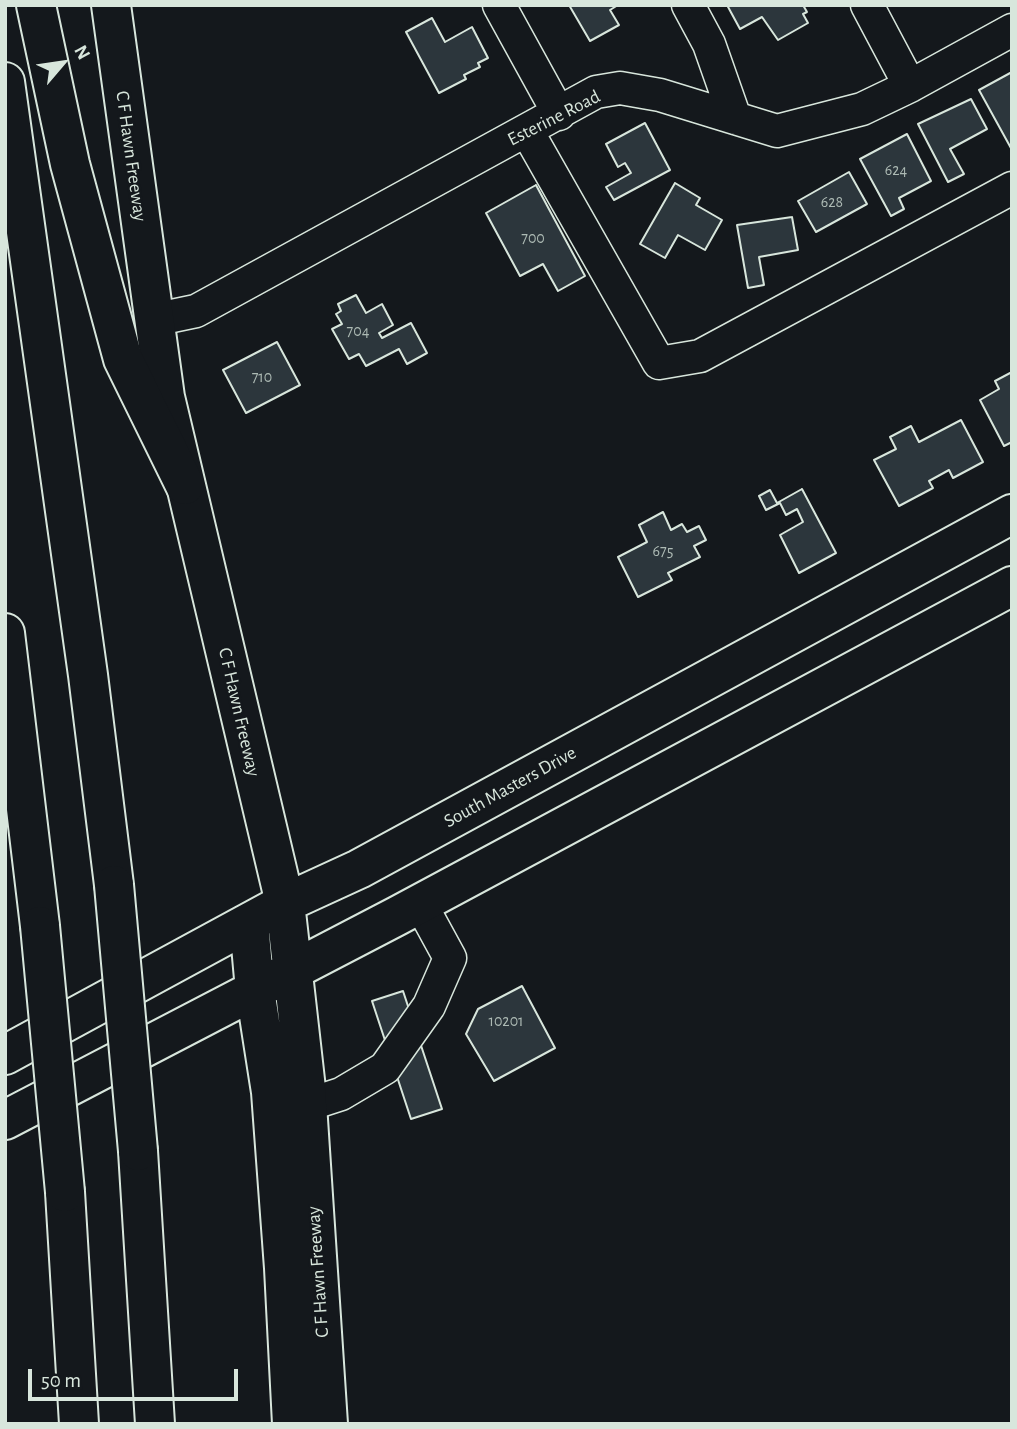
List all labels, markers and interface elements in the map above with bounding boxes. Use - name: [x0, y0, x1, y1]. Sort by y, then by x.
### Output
- north arrow: [28, 28, 98, 98]
- text: N: [70, 42, 93, 63]
- street label: Esterine Road: [504, 85, 604, 151]
- street label: C F Hawn Freeway: [111, 89, 151, 223]
- house number: 624: [885, 160, 907, 180]
- house number: 628: [821, 192, 843, 212]
- house number: 700: [521, 228, 545, 248]
- house number: 704: [347, 321, 369, 341]
- house number: 710: [252, 367, 272, 387]
- house number: 675: [653, 541, 673, 561]
- street label: C F Hawn Freeway: [213, 645, 265, 779]
- street label: South Masters Drive: [440, 741, 580, 833]
- house number: 10201: [488, 1011, 524, 1031]
- street label: C F Hawn Freeway: [302, 1206, 334, 1338]
- scale bar: [32, 1356, 242, 1400]
- text: 50 m: [41, 1370, 81, 1391]

